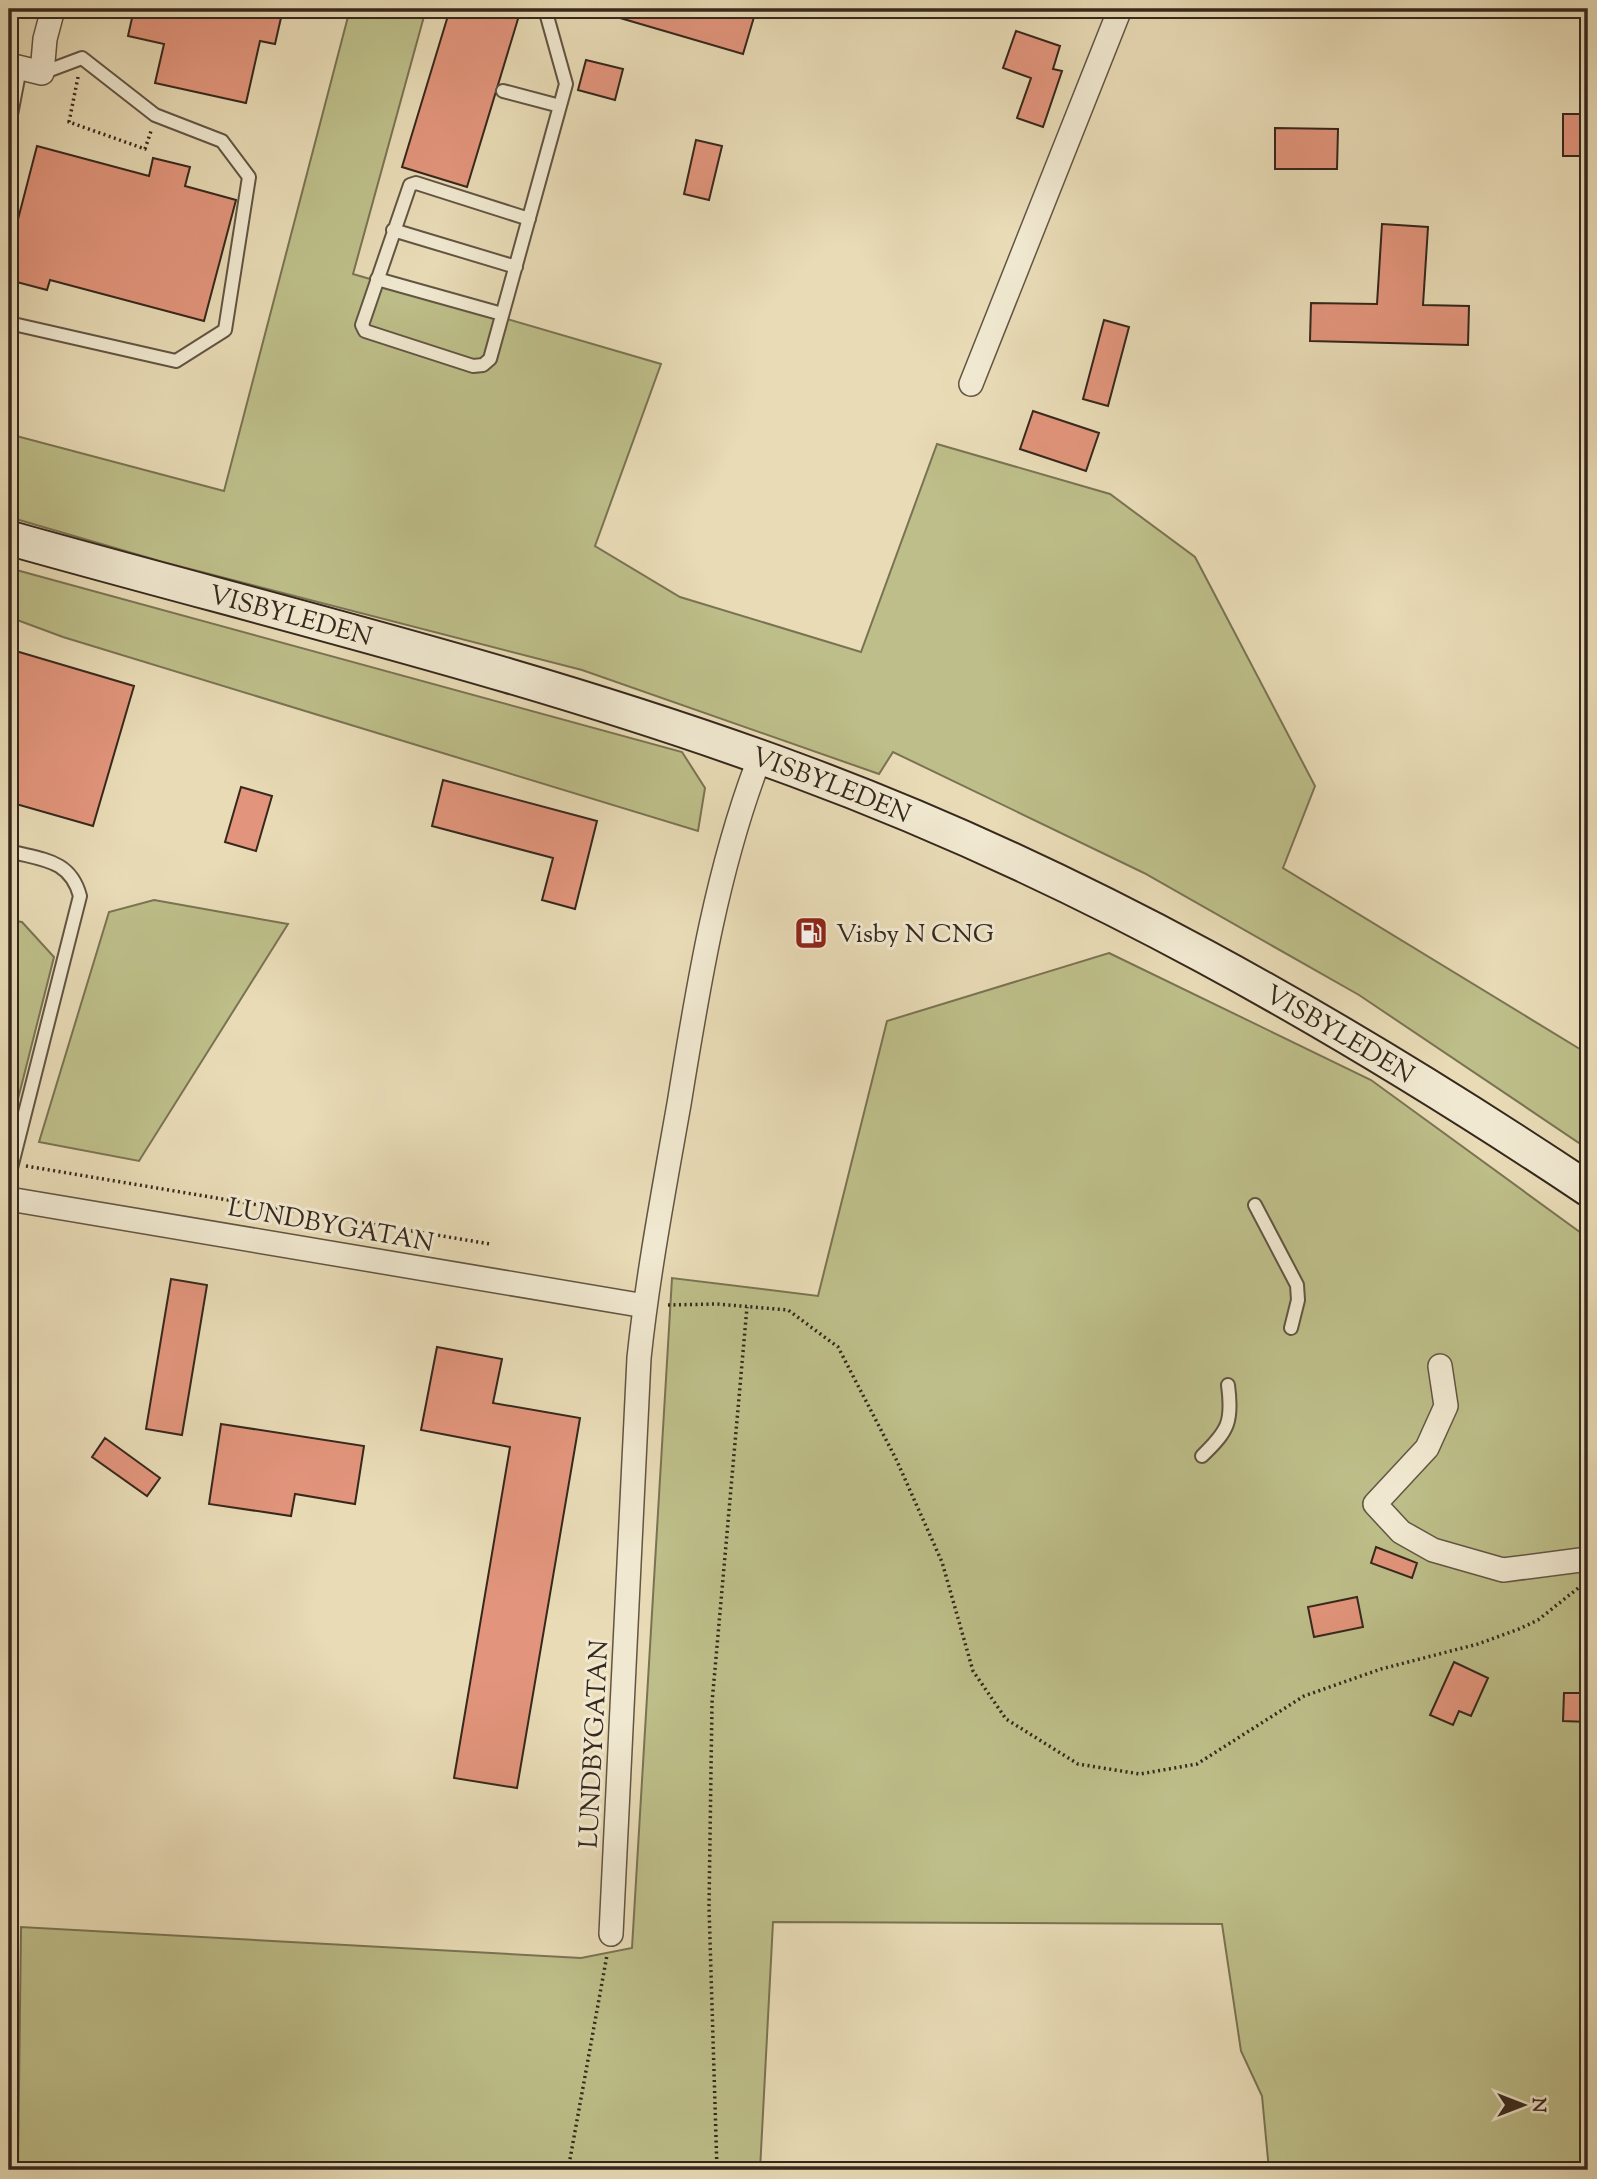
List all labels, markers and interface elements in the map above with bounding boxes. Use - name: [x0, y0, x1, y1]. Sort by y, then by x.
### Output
- street label: VISBYLEDEN: [204, 577, 376, 657]
- street label: VISBYLEDEN: [746, 739, 916, 834]
- fuel station icon: Visby N CNG: [792, 914, 830, 952]
- place label: Visby N CNG: [836, 917, 994, 954]
- street label: VISBYLEDEN: [1257, 977, 1420, 1094]
- street label: LUNDBYGATAN: [225, 1190, 437, 1263]
- street label: LUNDBYGATAN: [572, 1639, 619, 1849]
- north arrow: [1488, 2070, 1558, 2140]
- text: N: [1524, 2097, 1551, 2113]

